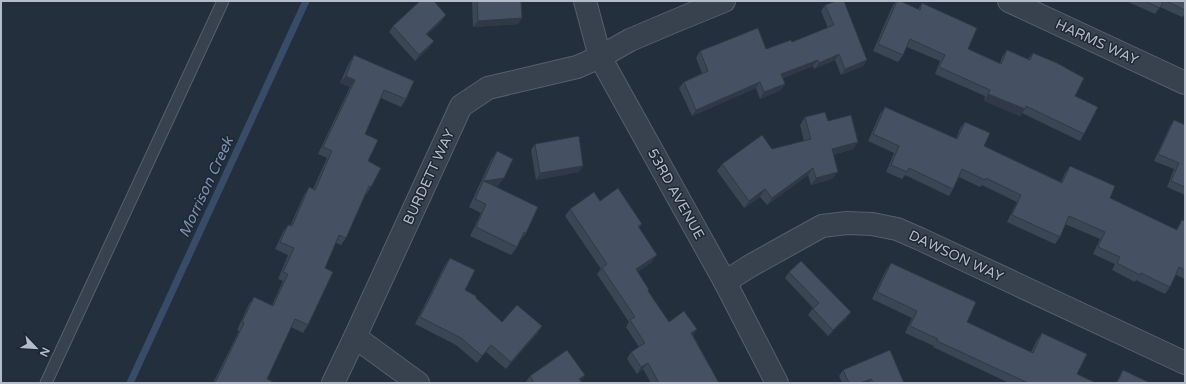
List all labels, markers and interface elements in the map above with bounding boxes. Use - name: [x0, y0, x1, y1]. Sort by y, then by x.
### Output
- street label: HARMS WAY: [1053, 15, 1141, 69]
- street label: BURDETT WAY: [400, 127, 459, 227]
- water label: Morrison Creek: [175, 132, 238, 240]
- street label: 53RD AVENUE: [644, 146, 708, 242]
- street label: DAWSON WAY: [906, 227, 1006, 285]
- north arrow: [16, 328, 56, 368]
- text: N: [37, 345, 52, 359]

